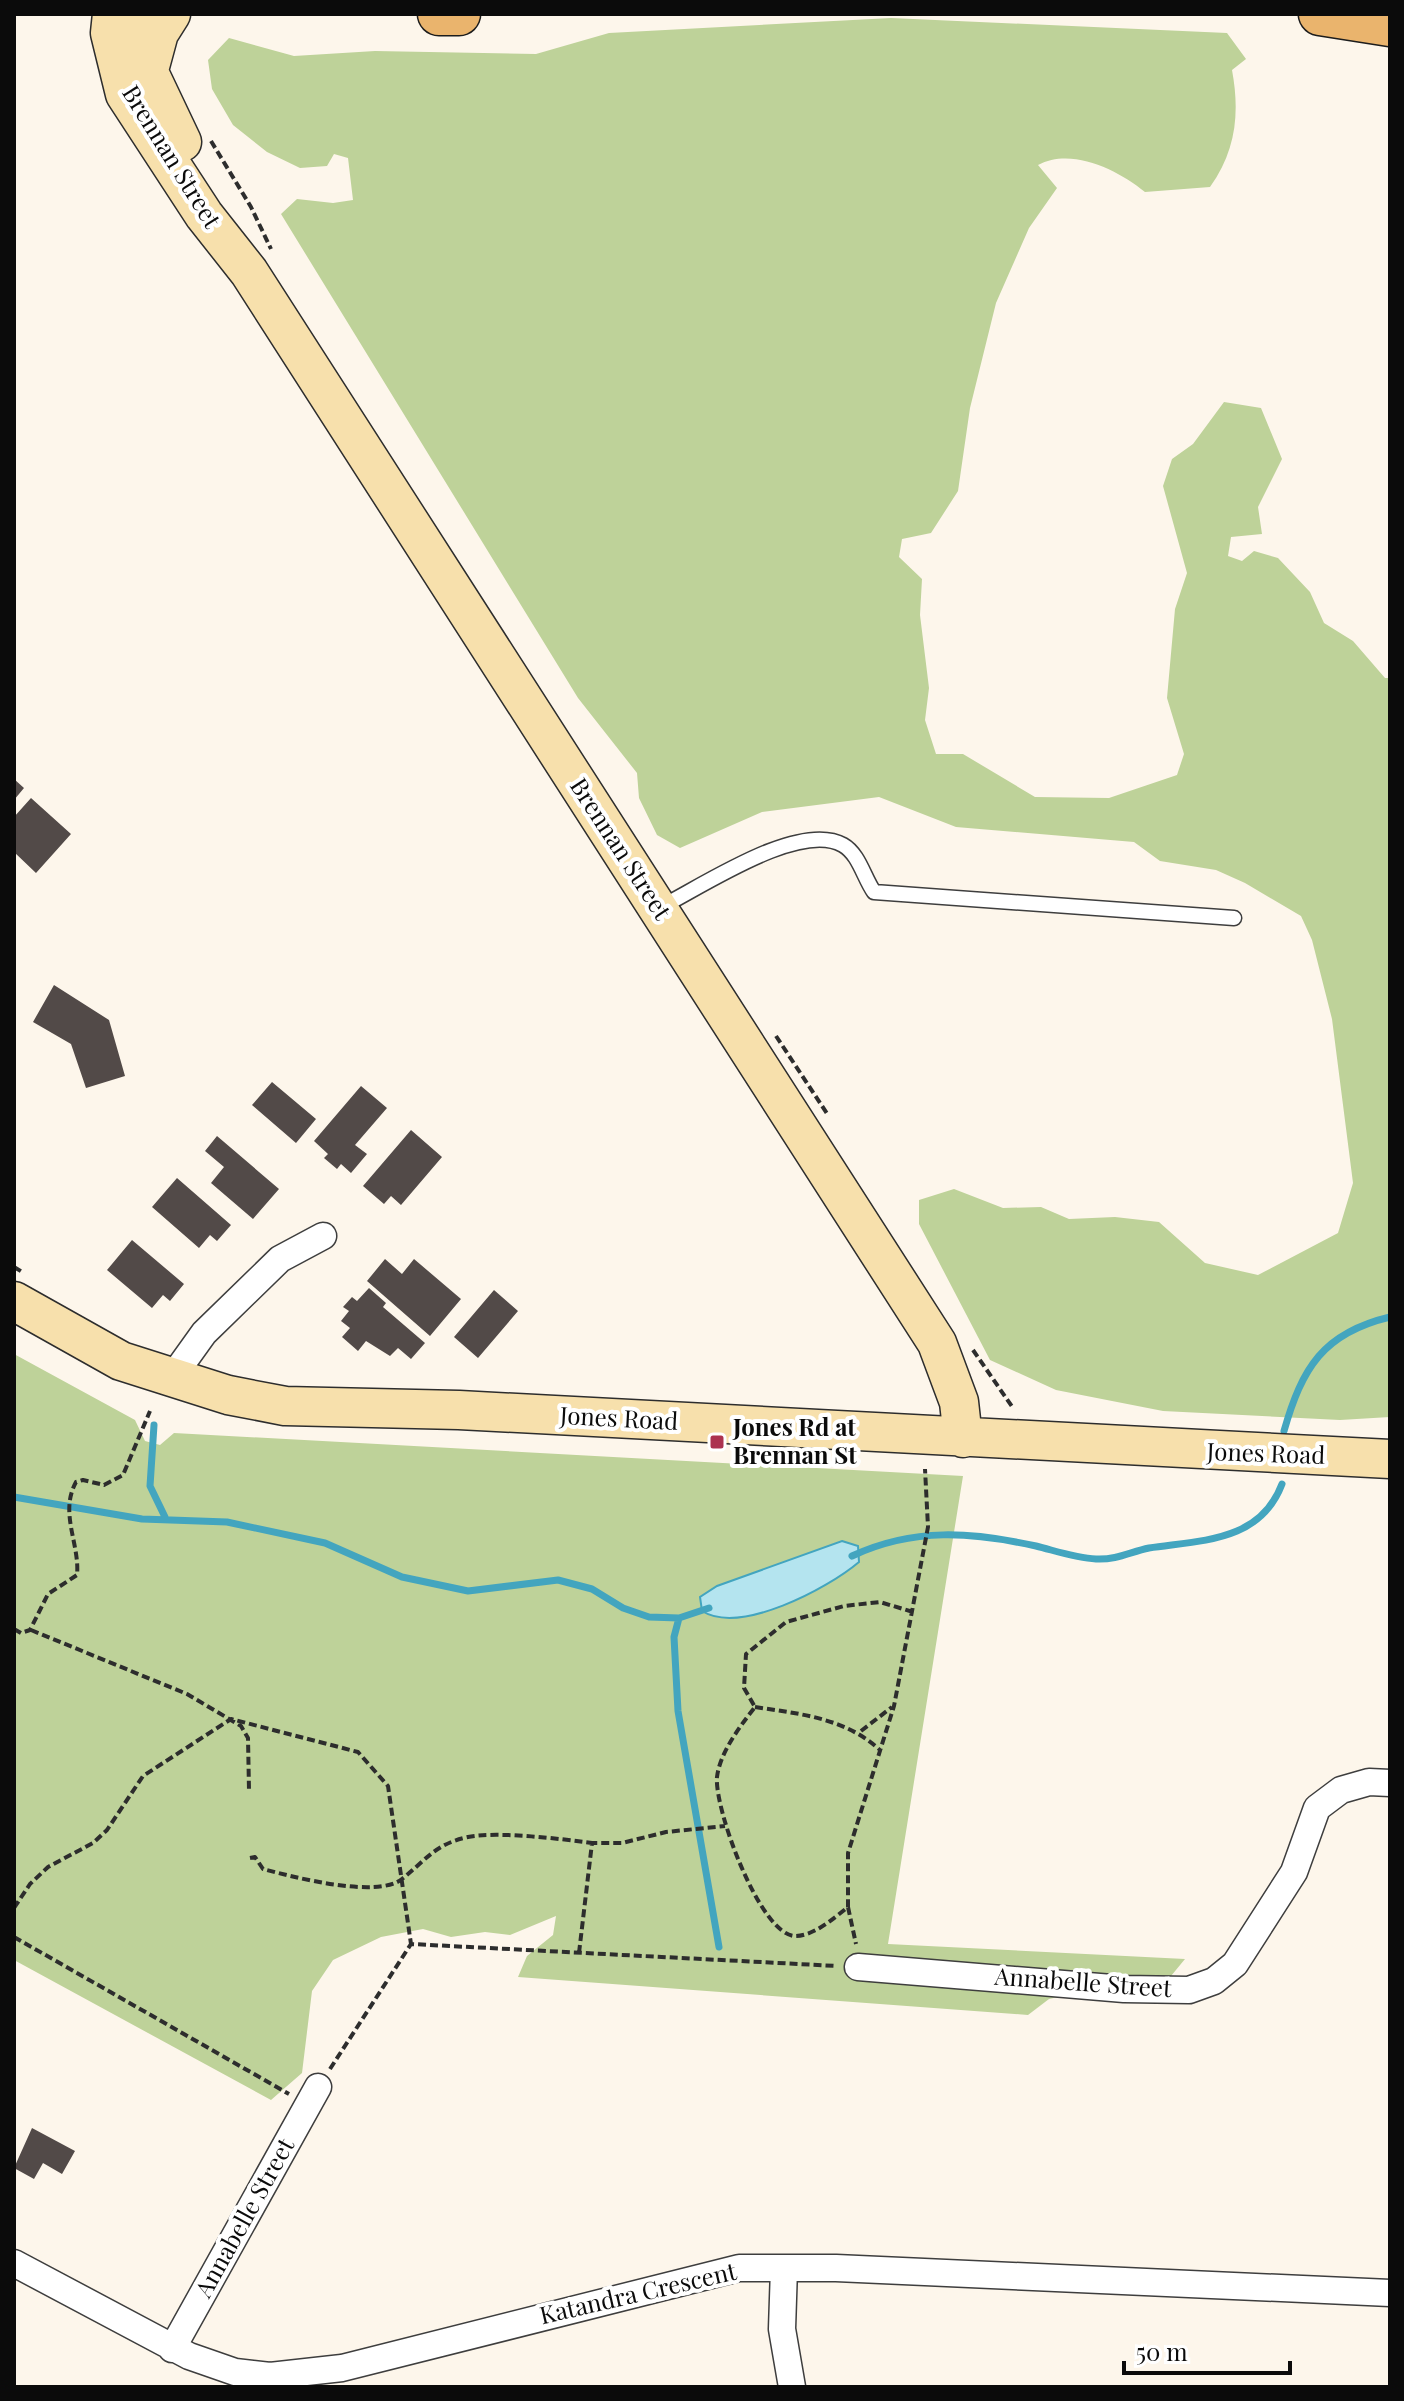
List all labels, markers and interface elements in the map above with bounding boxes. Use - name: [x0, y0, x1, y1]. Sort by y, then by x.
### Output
- street label: Brennan Street: [116, 79, 230, 234]
- street label: Brennan Street: [564, 771, 680, 925]
- street label: Jones Road: [558, 1398, 679, 1436]
- place label: Jones Rd at Brennan St: [732, 1410, 857, 1470]
- marker: Jones Rd at Brennan St: [708, 1433, 726, 1451]
- street label: Jones Road: [1205, 1434, 1326, 1470]
- street label: Annabelle Street: [993, 1959, 1173, 2003]
- street label: Annabelle Street: [186, 2131, 300, 2303]
- street label: Katandra Crescent: [536, 2254, 740, 2330]
- scale bar: [1124, 2325, 1290, 2375]
- text: 50 m: [1136, 2335, 1188, 2367]

